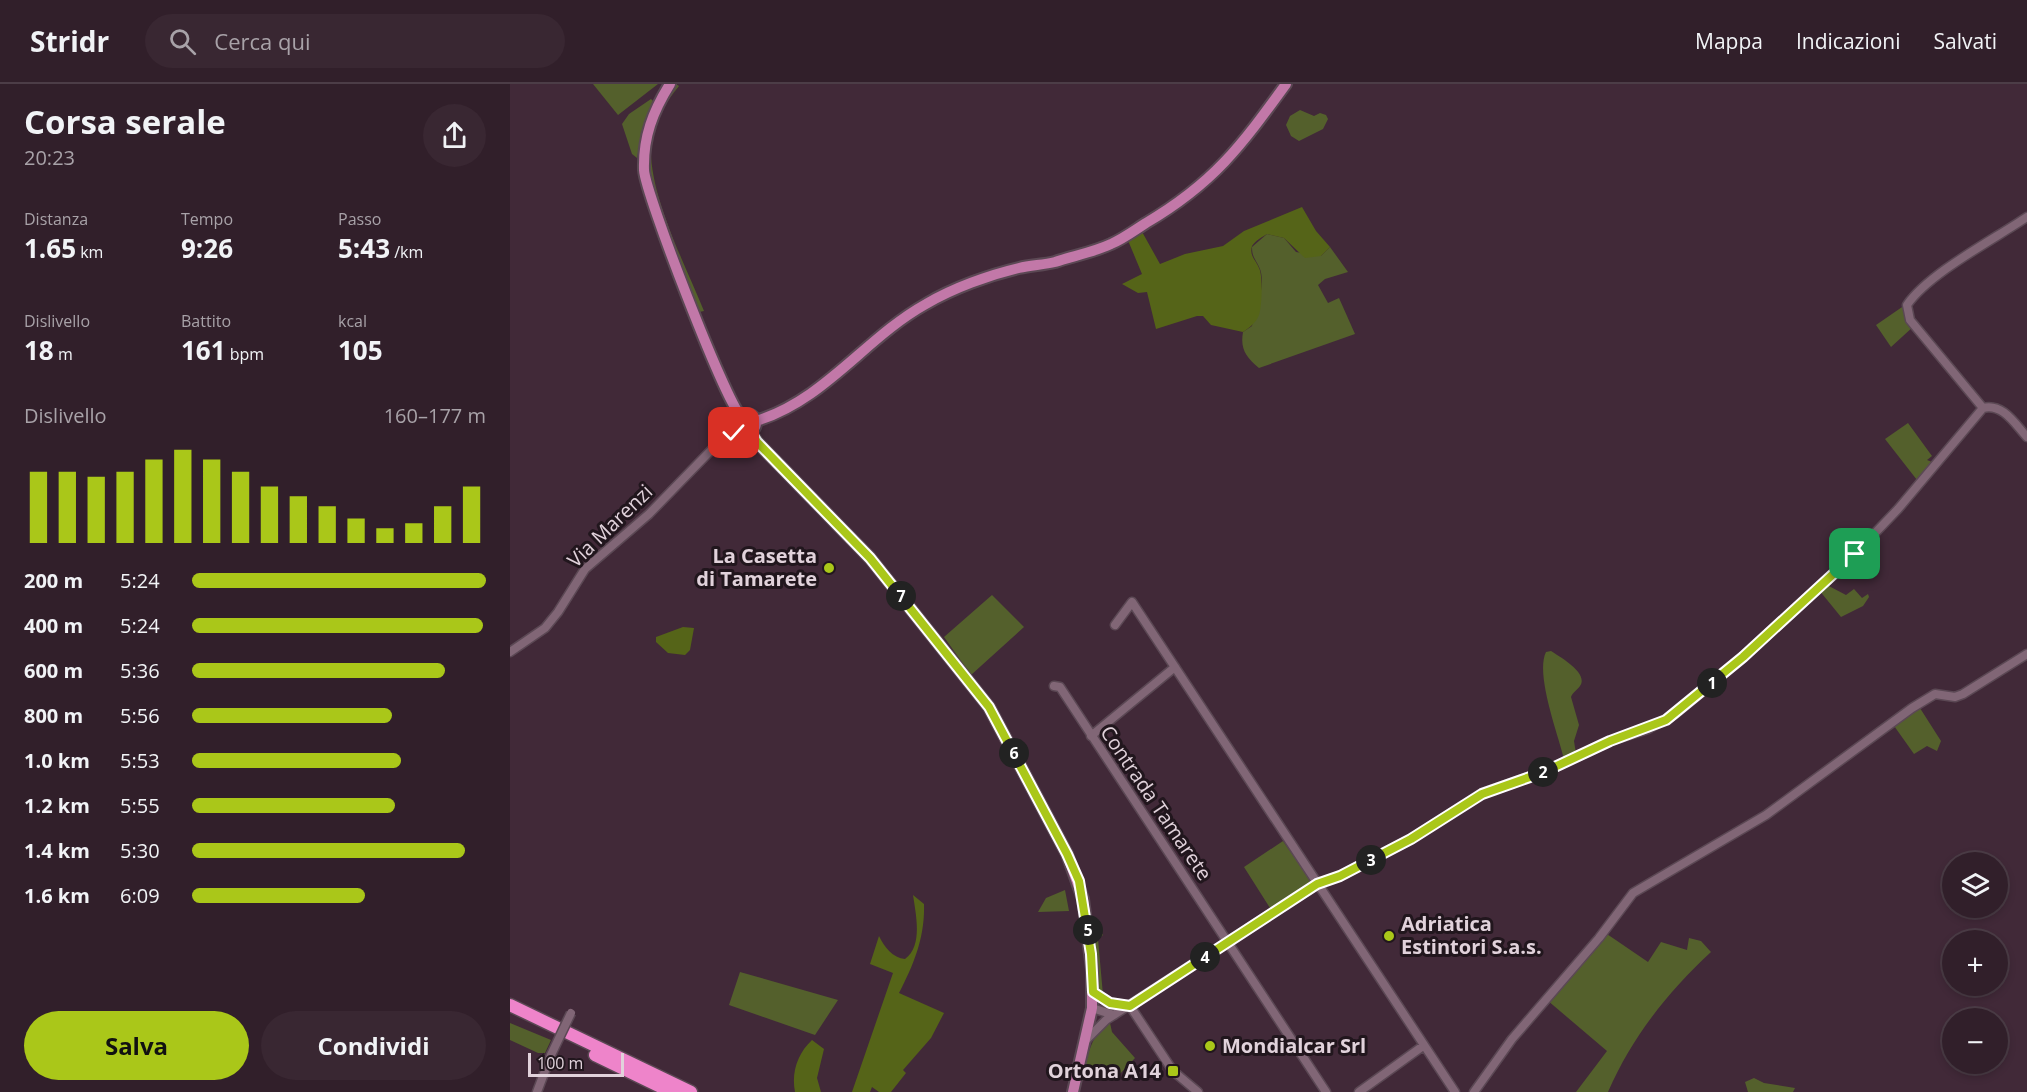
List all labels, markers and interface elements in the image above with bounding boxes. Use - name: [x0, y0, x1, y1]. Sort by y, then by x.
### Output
- search box: [145, 14, 565, 68]
- text: Stridr: [30, 22, 109, 60]
- icon: search: [166, 25, 199, 58]
- text: Cerca qui: [214, 26, 310, 56]
- text: Mappa: [1695, 27, 1763, 55]
- text: Indicazioni: [1796, 27, 1901, 55]
- text: Salvati: [1934, 27, 1997, 55]
- text: Corsa serale: [24, 99, 226, 144]
- button: share: [423, 104, 486, 167]
- text: 20:23: [24, 144, 75, 171]
- text: Distanza: [24, 208, 88, 230]
- text: Tempo: [181, 208, 233, 230]
- text: Passo: [338, 208, 381, 230]
- text: 1.65: [24, 230, 76, 266]
- text: 9:26: [181, 230, 233, 266]
- text: 5:43: [338, 230, 390, 266]
- text: km: [76, 241, 103, 263]
- text: /km: [390, 241, 423, 263]
- text: Dislivello: [24, 310, 90, 332]
- text: Battito: [181, 310, 231, 332]
- text: kcal: [338, 310, 367, 332]
- text: 18: [24, 332, 54, 368]
- text: 161: [181, 332, 226, 368]
- text: 105: [338, 332, 383, 368]
- text: m: [54, 343, 73, 365]
- text: bpm: [226, 343, 264, 365]
- text: Dislivello: [24, 402, 107, 429]
- text: 160–177 m: [384, 402, 486, 429]
- pin: [708, 407, 759, 458]
- icon: check: [717, 416, 750, 449]
- street label: Via Marenzi: [561, 478, 658, 573]
- pin: [1829, 528, 1880, 579]
- icon: arrive: [1838, 537, 1871, 570]
- place label: La Casetta di Tamarete: [696, 542, 817, 592]
- marker: La Casetta di Tamarete: [822, 561, 836, 575]
- text: 200 m: [24, 567, 83, 594]
- text: 5:24: [120, 567, 160, 594]
- pin: 7: [886, 581, 916, 611]
- text: 7: [896, 585, 906, 607]
- text: 400 m: [24, 612, 83, 639]
- text: 5:24: [120, 612, 160, 639]
- text: 600 m: [24, 657, 83, 684]
- text: 5:36: [120, 657, 160, 684]
- pin: 1: [1697, 668, 1727, 698]
- text: 1: [1707, 672, 1717, 694]
- text: 800 m: [24, 702, 83, 729]
- text: 5:56: [120, 702, 160, 729]
- street label: Contrada Tamarete: [1095, 720, 1218, 885]
- pin: 6: [999, 738, 1029, 768]
- text: 6: [1009, 742, 1019, 764]
- text: 1.0 km: [24, 747, 90, 774]
- text: 5:53: [120, 747, 160, 774]
- pin: 2: [1528, 757, 1558, 787]
- text: 2: [1538, 761, 1548, 783]
- text: 1.2 km: [24, 792, 90, 819]
- text: 5:55: [120, 792, 160, 819]
- text: 1.4 km: [24, 837, 90, 864]
- text: 5:30: [120, 837, 160, 864]
- pin: 3: [1356, 845, 1386, 875]
- text: 3: [1366, 849, 1376, 871]
- map controls: [1942, 852, 2008, 1074]
- button: layers: [1942, 852, 2008, 918]
- text: 1.6 km: [24, 882, 90, 909]
- text: 6:09: [120, 882, 160, 909]
- place label: Adriatica Estintori S.a.s.: [1401, 910, 1542, 960]
- pin: 5: [1073, 915, 1103, 945]
- text: 5: [1083, 919, 1093, 941]
- marker: Adriatica Estintori S.a.s.: [1382, 929, 1396, 943]
- button: +: [1942, 930, 2008, 996]
- pin: 4: [1190, 942, 1220, 972]
- text: 4: [1200, 946, 1210, 968]
- button: −: [1942, 1008, 2008, 1074]
- button: Salva: [24, 1011, 249, 1080]
- button: Condividi: [261, 1011, 486, 1080]
- place label: Mondialcar Srl: [1222, 1032, 1366, 1059]
- marker: Mondialcar Srl: [1203, 1039, 1217, 1053]
- scale bar: [528, 1050, 624, 1078]
- text: 100 m: [537, 1052, 583, 1074]
- place label: Ortona A14: [1048, 1057, 1162, 1084]
- marker: Ortona A14: [1166, 1064, 1180, 1078]

